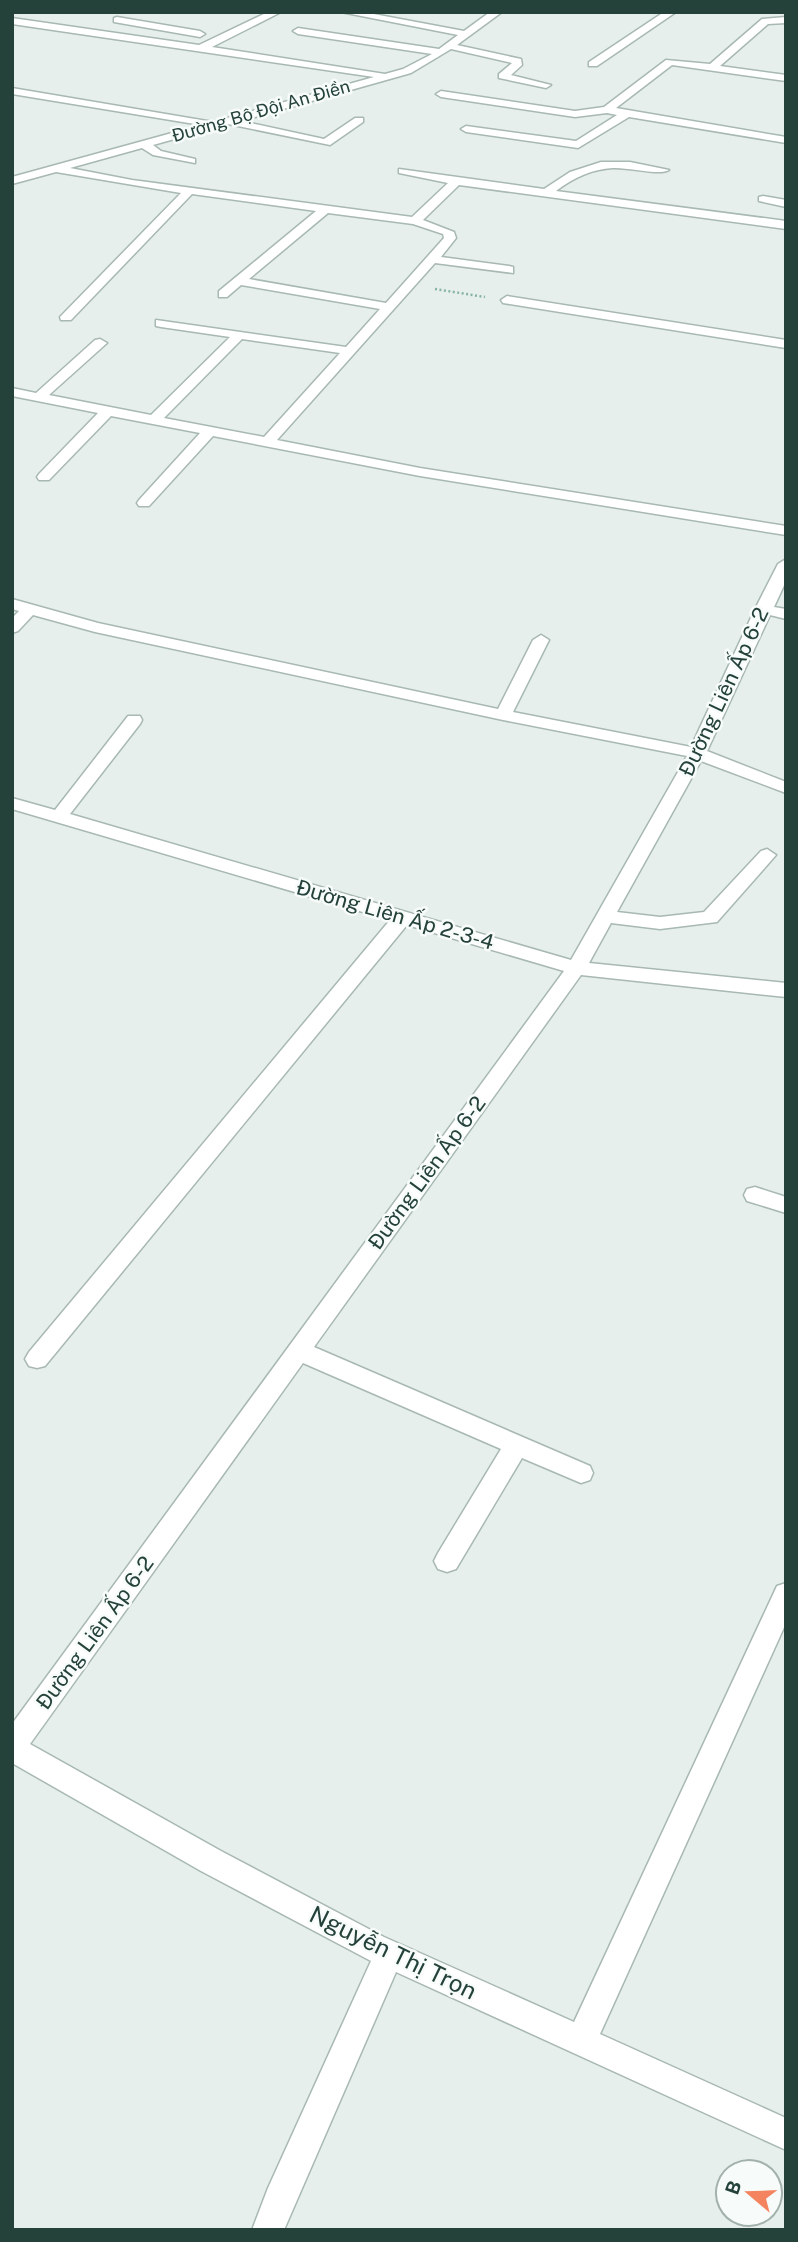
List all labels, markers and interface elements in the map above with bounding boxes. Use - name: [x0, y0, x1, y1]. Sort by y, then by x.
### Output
- street label: Đường Bộ Đội An Điền: [169, 75, 352, 146]
- street label: Đường Liên Ấp 6-2: [673, 603, 774, 780]
- street label: Đường Liên Ấp 2-3-4: [293, 873, 497, 955]
- street label: Đường Liên Ấp 6-2: [362, 1091, 491, 1254]
- street label: Đường Liên Ấp 6-2: [30, 1551, 159, 1714]
- street label: Nguyễn Thị Trọn: [305, 1900, 481, 2005]
- north arrow: [714, 2158, 784, 2228]
- text: B: [720, 2178, 745, 2197]

